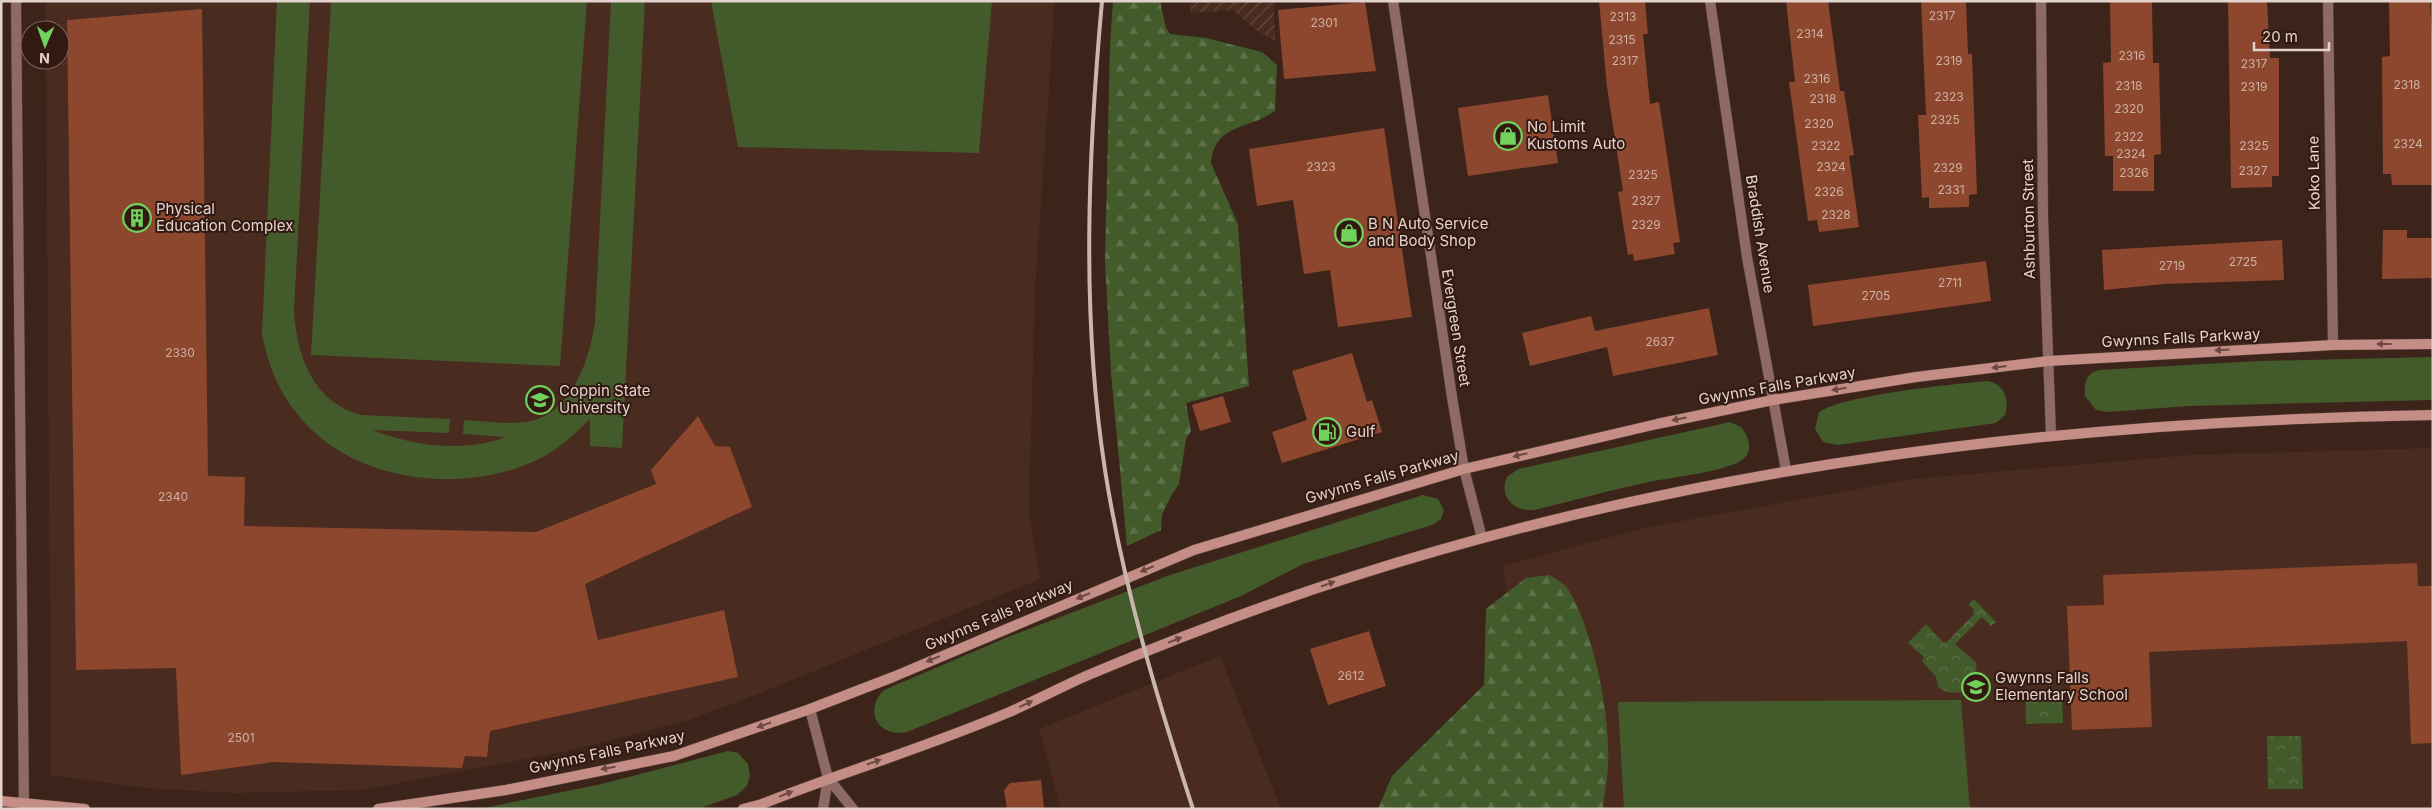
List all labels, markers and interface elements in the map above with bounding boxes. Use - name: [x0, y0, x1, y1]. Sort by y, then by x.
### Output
- house number: 2317: [1929, 8, 1955, 23]
- house number: 2313: [1609, 9, 1637, 24]
- house number: 2301: [1310, 15, 1338, 30]
- north arrow: [20, 20, 70, 70]
- scale bar: [2254, 20, 2329, 52]
- house number: 2314: [1796, 26, 1824, 41]
- text: 20 m: [2262, 27, 2298, 46]
- house number: 2315: [1609, 32, 1635, 47]
- house number: 2316: [2118, 48, 2146, 63]
- text: N: [39, 50, 50, 67]
- house number: 2317: [1612, 53, 1638, 68]
- house number: 2319: [1935, 53, 1963, 68]
- house number: 2317: [2241, 56, 2267, 71]
- house number: 2316: [1803, 71, 1831, 86]
- house number: 2318: [2393, 77, 2421, 92]
- house number: 2318: [2115, 78, 2143, 93]
- house number: 2319: [2240, 79, 2268, 94]
- house number: 2323: [1934, 89, 1964, 104]
- house number: 2318: [1809, 91, 1837, 106]
- house number: 2320: [2114, 101, 2144, 116]
- house number: 2325: [1930, 112, 1960, 127]
- house number: 2320: [1804, 116, 1834, 131]
- place label: No Limit Kustoms Auto: [1527, 117, 1625, 153]
- shop icon: No Limit Kustoms Auto: [1493, 121, 1523, 151]
- house number: 2322: [2114, 129, 2144, 144]
- street label: Koko Lane: [2303, 136, 2324, 210]
- house number: 2324: [2393, 136, 2423, 151]
- house number: 2322: [1811, 138, 1841, 153]
- house number: 2325: [2239, 138, 2269, 153]
- house number: 2324: [2116, 146, 2146, 161]
- house number: 2323: [1306, 159, 1336, 174]
- house number: 2324: [1816, 159, 1846, 174]
- street label: Ashburton Street: [2018, 159, 2039, 279]
- house number: 2329: [1933, 160, 1963, 175]
- house number: 2327: [2239, 163, 2268, 178]
- house number: 2326: [2119, 165, 2149, 180]
- house number: 2325: [1628, 167, 1658, 182]
- street label: Braddish Avenue: [1742, 173, 1779, 294]
- house number: 2331: [1937, 182, 1965, 197]
- house number: 2326: [1814, 184, 1844, 199]
- house number: 2327: [1632, 193, 1661, 208]
- place label: Physical Education Complex: [156, 199, 293, 235]
- building icon: Physical Education Complex: [122, 203, 152, 233]
- house number: 2328: [1821, 207, 1851, 222]
- place label: B N Auto Service and Body Shop: [1368, 214, 1488, 250]
- house number: 2329: [1631, 217, 1661, 232]
- shop icon: B N Auto Service and Body Shop: [1334, 218, 1364, 248]
- house number: 2725: [2229, 254, 2257, 269]
- house number: 2719: [2159, 258, 2185, 273]
- street label: Evergreen Street: [1438, 268, 1475, 388]
- house number: 2711: [1938, 275, 1962, 290]
- house number: 2705: [1862, 288, 1890, 303]
- street label: Gwynns Falls Parkway: [2101, 324, 2261, 351]
- house number: 2637: [1646, 334, 1675, 349]
- one-way arrow: [2376, 340, 2392, 348]
- house number: 2330: [165, 345, 195, 360]
- one-way arrow: [2213, 347, 2229, 355]
- street label: Gwynns Falls Parkway: [1697, 362, 1857, 409]
- one-way arrow: [1991, 363, 2007, 371]
- place label: Coppin State University: [559, 381, 651, 417]
- school or university icon: Coppin State University: [525, 385, 555, 415]
- one-way arrow: [1830, 386, 1846, 394]
- one-way arrow: [1671, 415, 1686, 423]
- fuel station icon: Gulf: [1312, 417, 1342, 447]
- place label: Gulf: [1346, 422, 1376, 441]
- street label: Gwynns Falls Parkway: [1303, 445, 1461, 508]
- one-way arrow: [1513, 451, 1528, 459]
- house number: 2340: [158, 489, 188, 504]
- one-way arrow: [1140, 565, 1154, 573]
- street label: Gwynns Falls Parkway: [922, 574, 1076, 654]
- one-way arrow: [1320, 580, 1335, 588]
- one-way arrow: [1076, 592, 1090, 600]
- one-way arrow: [1168, 635, 1182, 643]
- one-way arrow: [926, 656, 940, 664]
- house number: 2612: [1338, 668, 1364, 683]
- place label: Gwynns Falls Elementary School: [1995, 668, 2128, 704]
- school or university icon: Gwynns Falls Elementary School: [1961, 672, 1991, 702]
- one-way arrow: [1019, 700, 1033, 708]
- one-way arrow: [756, 722, 771, 730]
- street label: Gwynns Falls Parkway: [527, 726, 687, 777]
- house number: 2501: [227, 730, 255, 745]
- one-way arrow: [867, 758, 882, 766]
- one-way arrow: [599, 764, 615, 772]
- one-way arrow: [779, 790, 793, 798]

